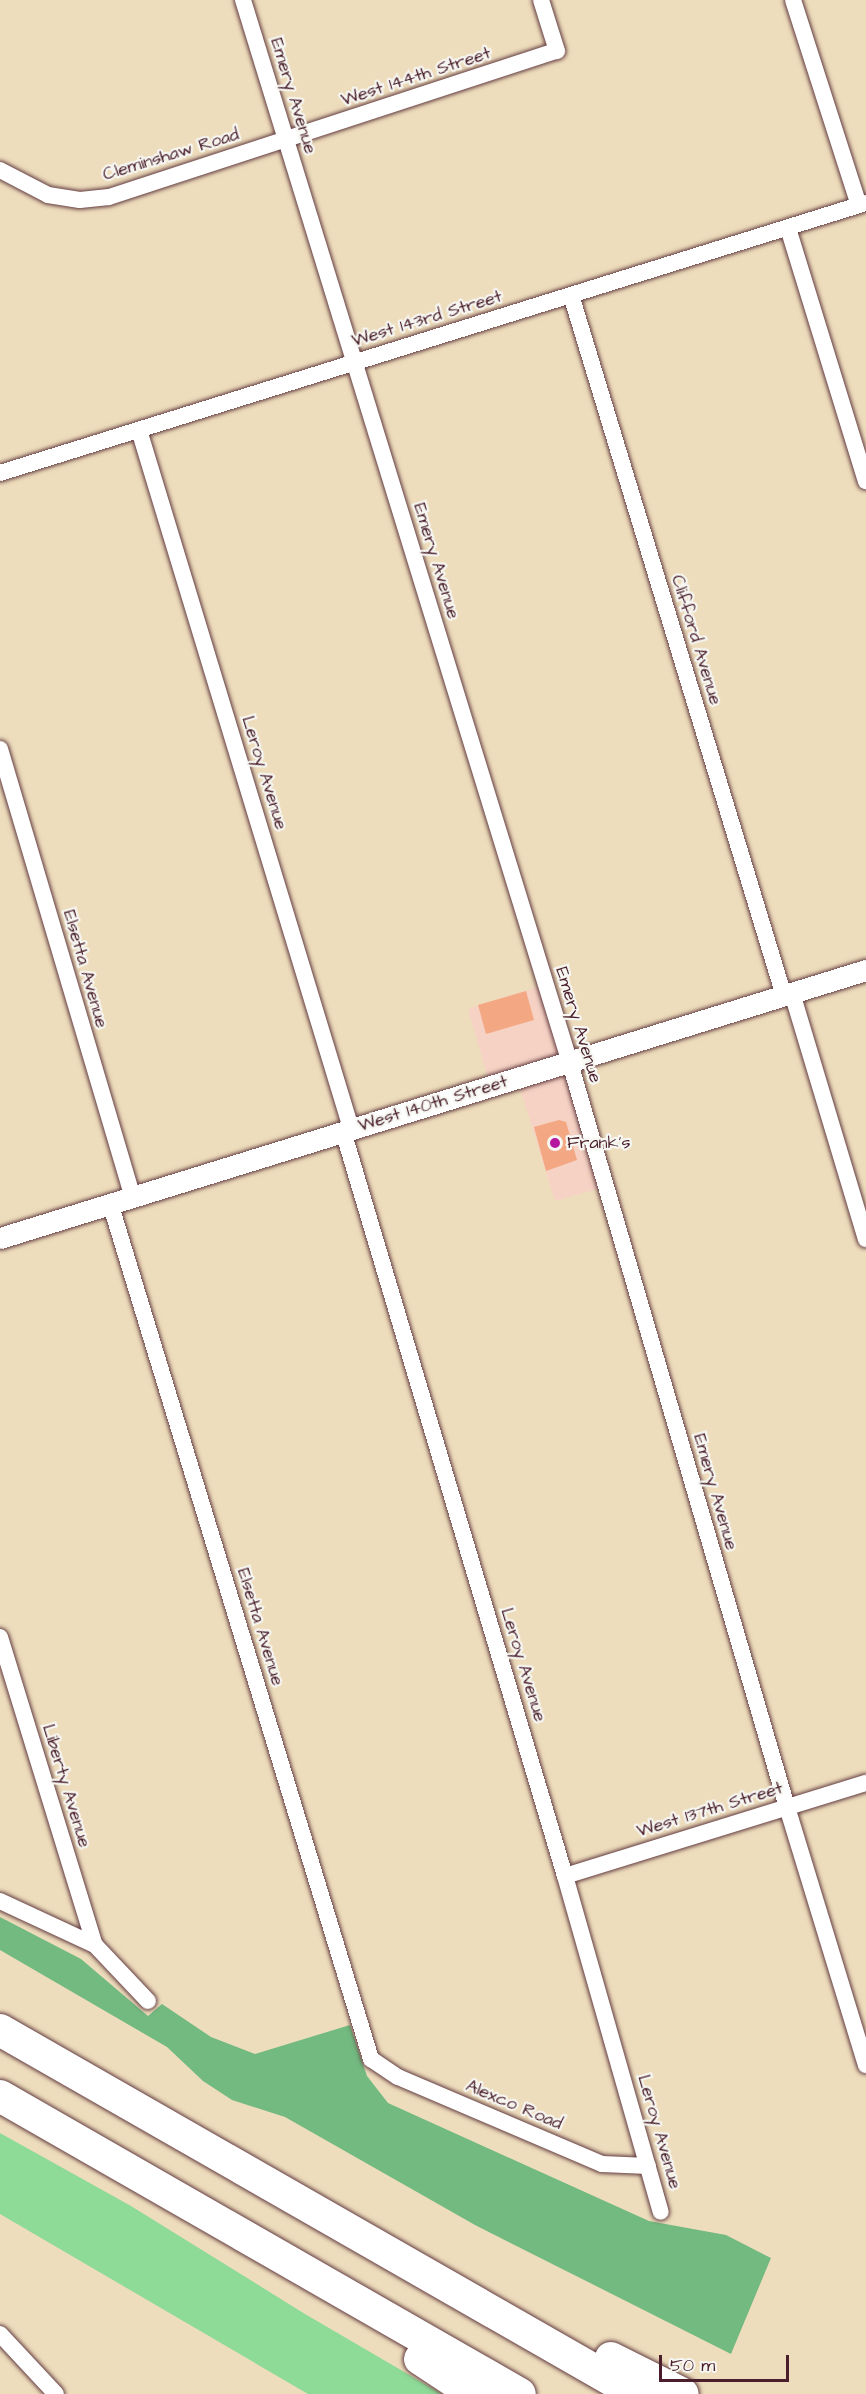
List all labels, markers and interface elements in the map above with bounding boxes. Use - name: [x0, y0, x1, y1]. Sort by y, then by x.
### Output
- street label: Emery Avenue: [265, 36, 321, 156]
- street label: West 144th Street: [339, 43, 493, 111]
- street label: Cleminshaw Road: [100, 124, 242, 186]
- street label: West 143rd Street: [349, 286, 505, 352]
- street label: Emery Avenue: [408, 501, 464, 621]
- street label: Clifford Avenue: [666, 572, 726, 708]
- street label: Leroy Avenue: [236, 714, 292, 832]
- street label: Elsetta Avenue: [58, 908, 112, 1030]
- street label: Emery Avenue: [550, 965, 606, 1085]
- street label: West 140th Street: [356, 1071, 510, 1137]
- place label: Frank's: [567, 1132, 631, 1154]
- marker: Frank's: [548, 1136, 562, 1150]
- street label: Emery Avenue: [688, 1431, 742, 1553]
- street label: Elsetta Avenue: [232, 1566, 288, 1688]
- street label: Leroy Avenue: [495, 1606, 551, 1724]
- street label: Liberty Avenue: [37, 1722, 95, 1850]
- street label: West 137th Street: [634, 1778, 786, 1842]
- street label: Leroy Avenue: [632, 2072, 686, 2192]
- street label: Alexco Road: [463, 2075, 565, 2135]
- scale bar: [662, 2343, 792, 2381]
- text: 50 m: [670, 2353, 715, 2378]

